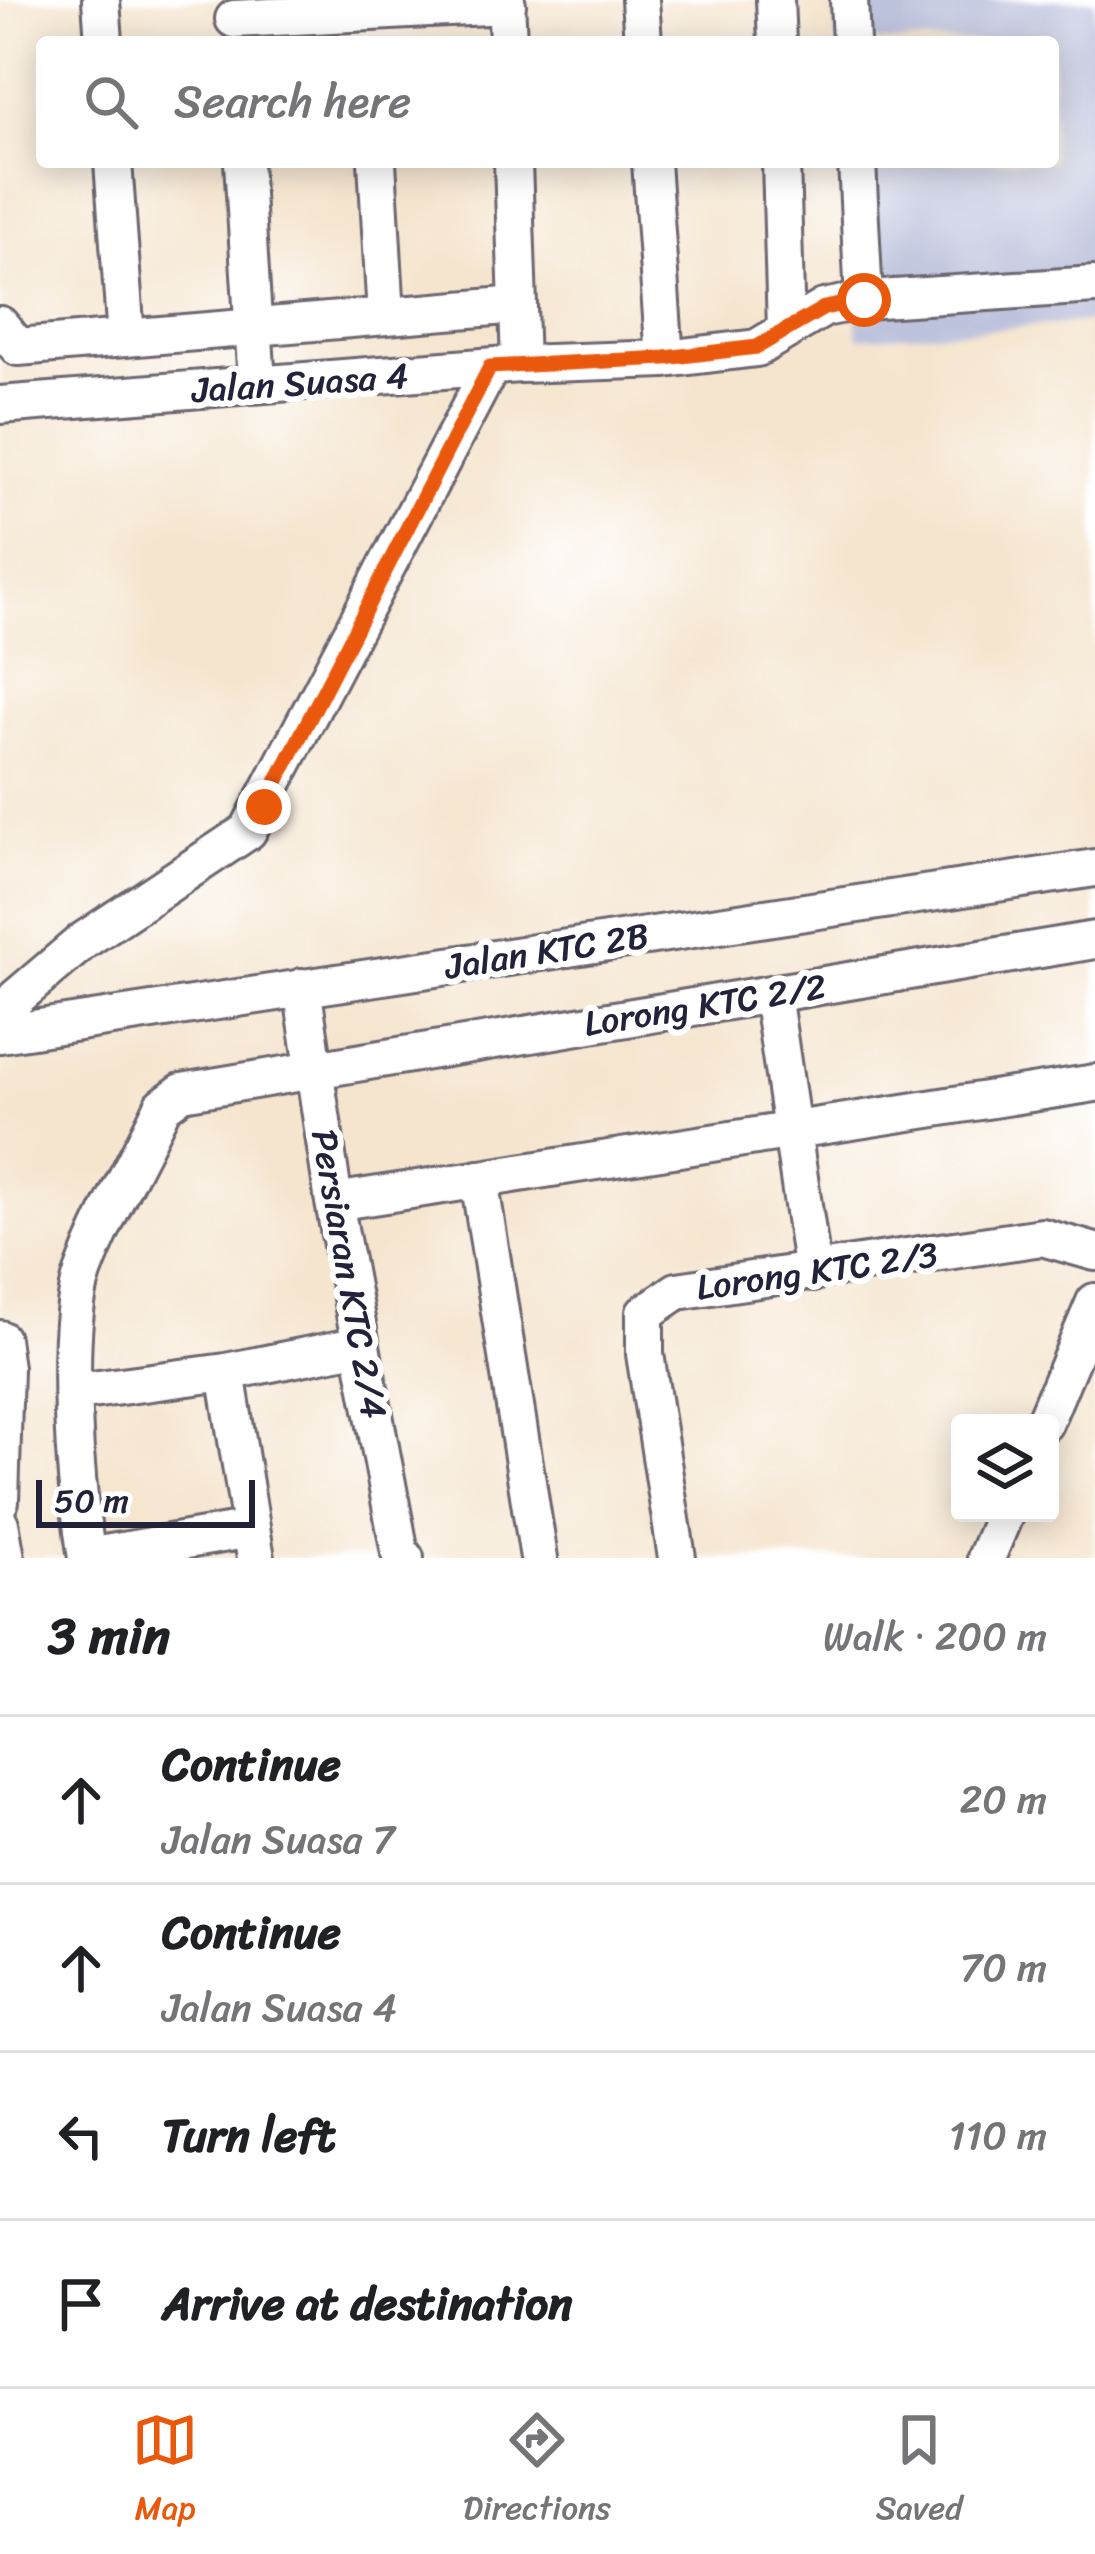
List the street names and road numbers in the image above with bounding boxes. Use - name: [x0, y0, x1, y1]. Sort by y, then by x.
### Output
- street label: Jalan Suasa 4: [188, 344, 410, 423]
- street label: Jalan KTC 2B: [438, 903, 654, 999]
- street label: Lorong KTC 2/2: [579, 954, 831, 1056]
- street label: Persiaran KTC 2/4: [292, 1124, 406, 1424]
- street label: Lorong KTC 2/3: [692, 1222, 942, 1320]

